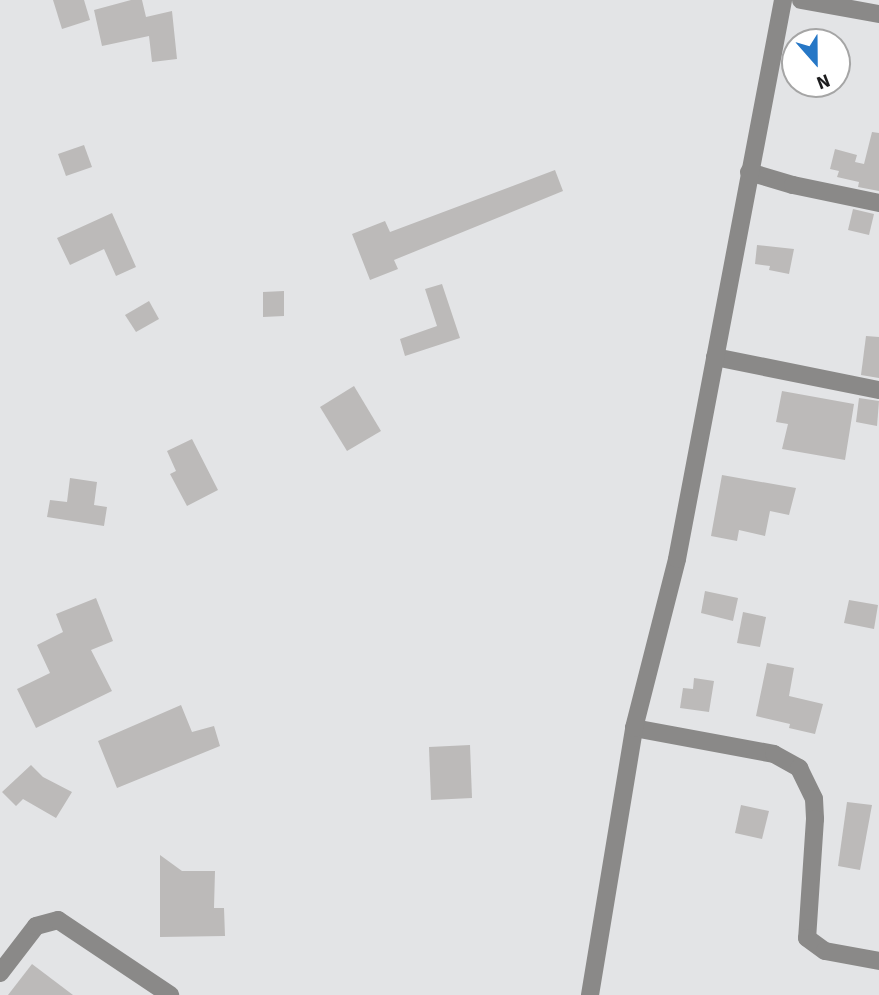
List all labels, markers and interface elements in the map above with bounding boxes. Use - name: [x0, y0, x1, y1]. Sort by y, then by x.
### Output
- north arrow: [781, 28, 851, 98]
- text: N: [812, 66, 834, 96]

